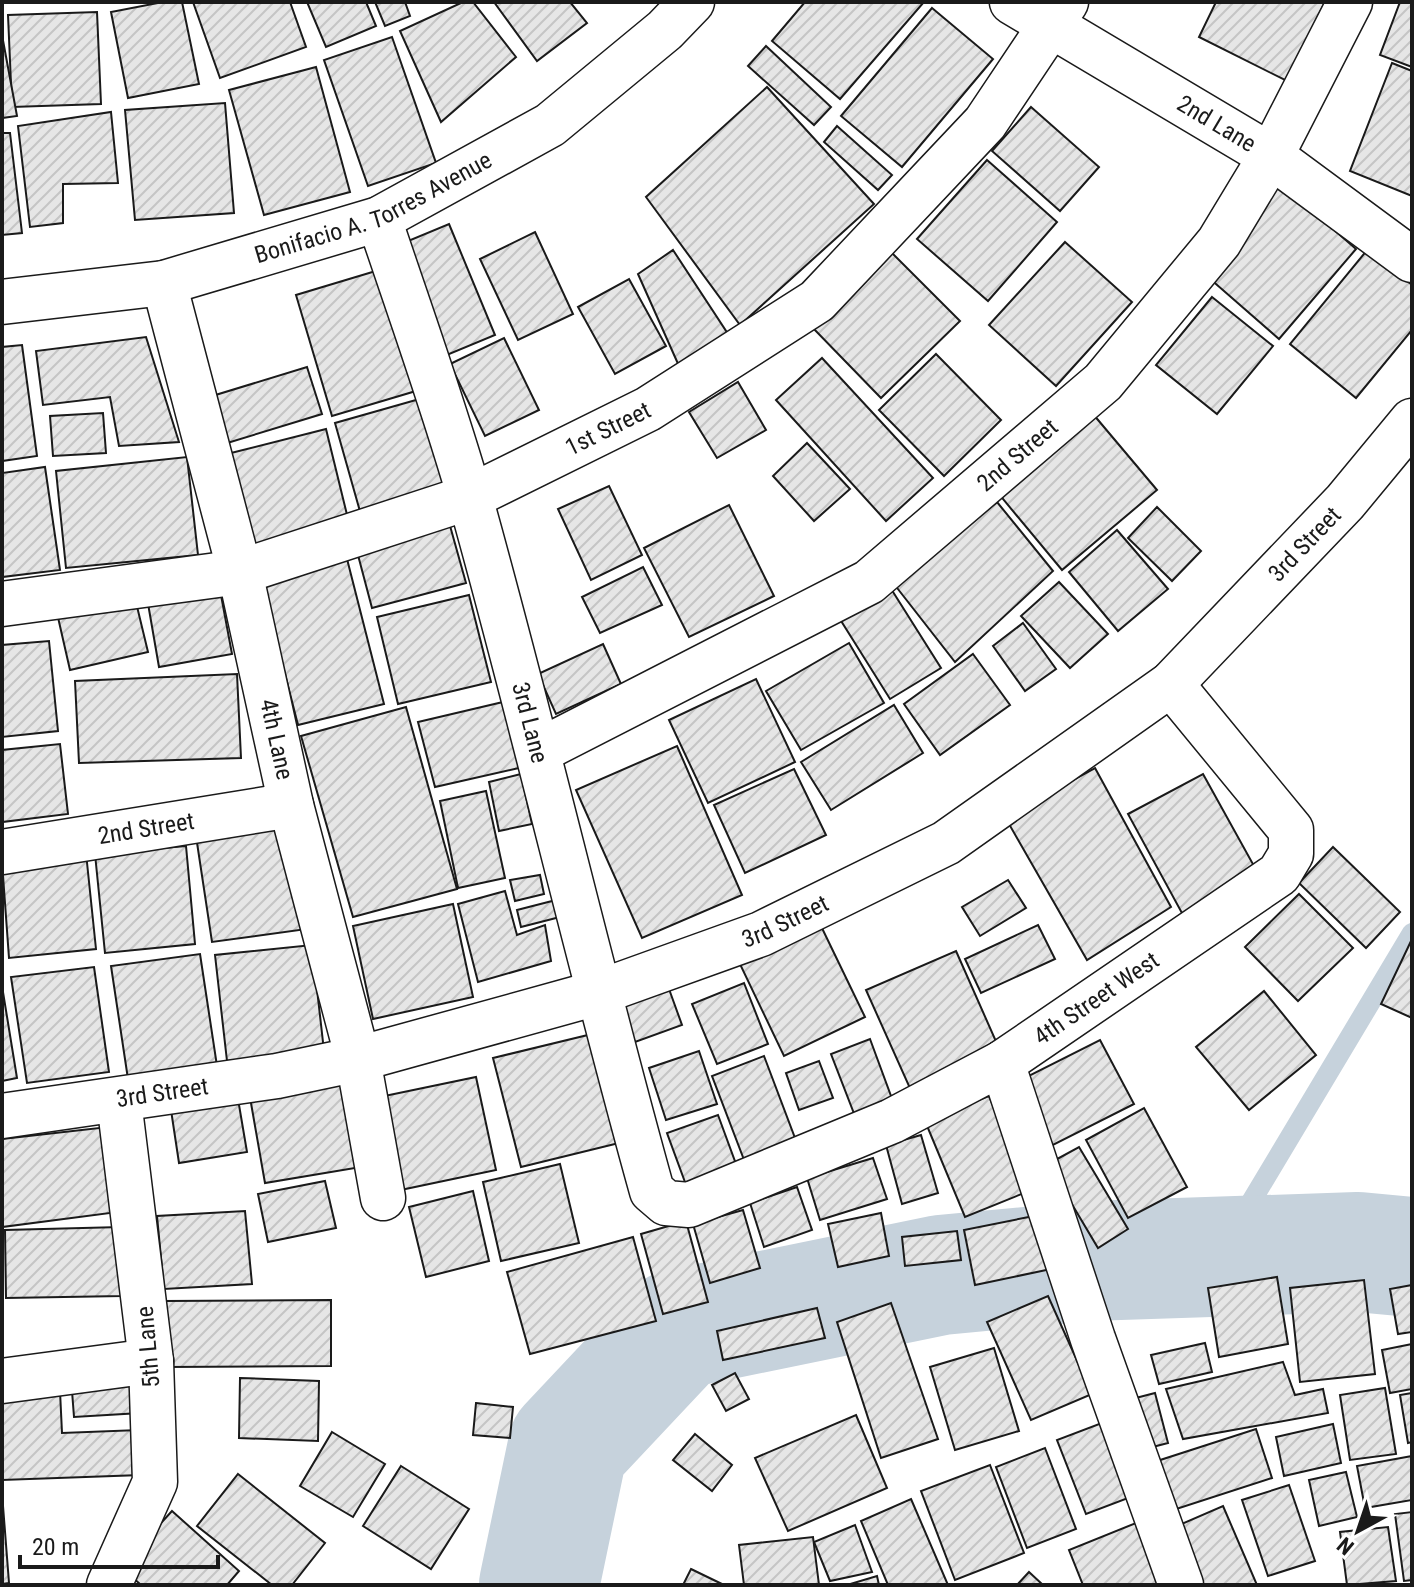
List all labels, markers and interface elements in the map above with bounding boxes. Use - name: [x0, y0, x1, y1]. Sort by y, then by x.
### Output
- street label: 2nd Lane: [1172, 89, 1261, 158]
- street label: Bonifacio A. Torres Avenue: [251, 146, 496, 269]
- street label: 1st Street: [561, 396, 655, 462]
- street label: 2nd Street: [971, 413, 1063, 497]
- street label: 3rd Street: [1263, 501, 1347, 587]
- street label: 3rd Lane: [506, 679, 554, 766]
- street label: 4th Lane: [254, 696, 299, 782]
- street label: 2nd Street: [96, 807, 196, 850]
- street label: 3rd Street: [738, 889, 833, 954]
- street label: 4th Street West: [1029, 946, 1164, 1051]
- street label: 3rd Street: [114, 1072, 210, 1113]
- street label: 5th Lane: [130, 1305, 166, 1389]
- north arrow: [1318, 1491, 1398, 1571]
- scale bar: [20, 1519, 218, 1569]
- text: N: [1332, 1532, 1359, 1560]
- text: 20 m: [32, 1533, 79, 1561]

